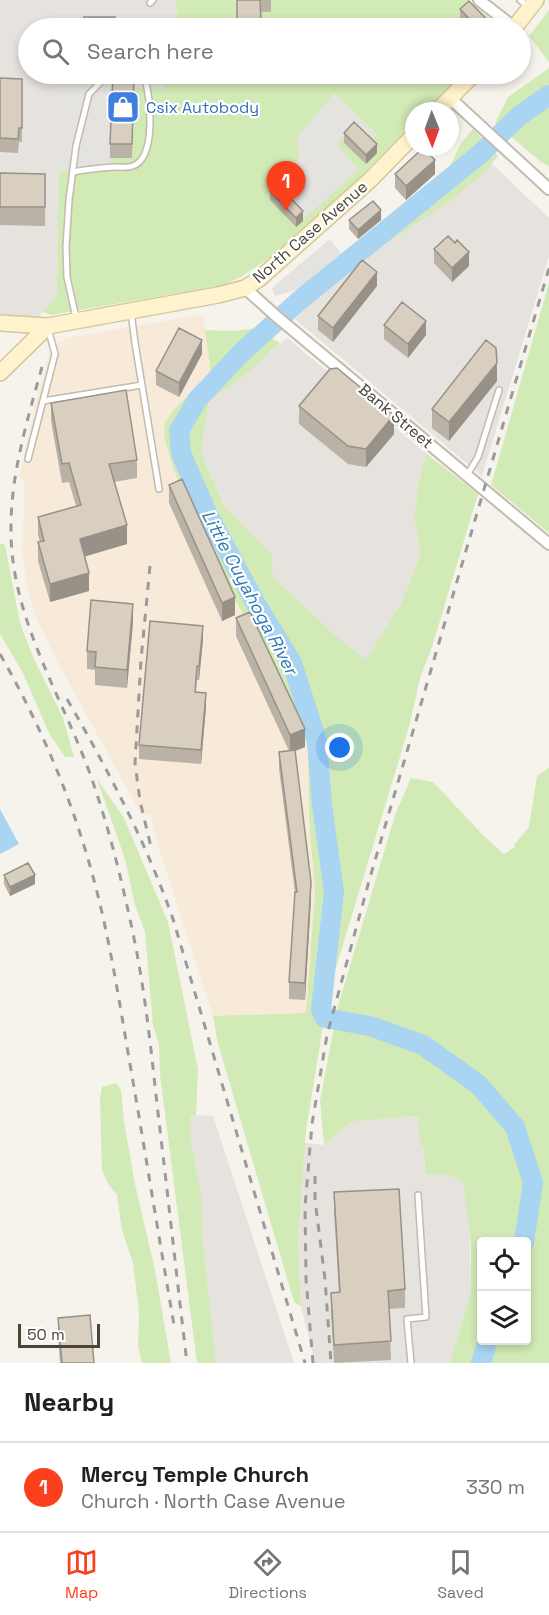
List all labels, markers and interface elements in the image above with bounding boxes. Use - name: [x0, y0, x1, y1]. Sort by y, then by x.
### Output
- search box: [18, 18, 531, 84]
- icon: search: [39, 35, 72, 68]
- text: Search here: [87, 37, 214, 65]
- shop icon: Csix Autobody: [105, 89, 141, 125]
- place label: Csix Autobody: [146, 97, 259, 118]
- north arrow: [405, 102, 459, 156]
- pin: 1: [266, 162, 306, 211]
- street label: North Case Avenue: [248, 176, 372, 288]
- street label: Bank Street: [354, 379, 438, 453]
- water label: Little Cuyahoga River: [197, 506, 304, 680]
- your location: [325, 733, 354, 762]
- map controls: [477, 1237, 531, 1345]
- button: locate: [477, 1237, 531, 1291]
- button: layers: [477, 1291, 531, 1345]
- scale bar: [18, 1321, 100, 1348]
- text: 50 m: [27, 1324, 65, 1345]
- text: Nearby: [24, 1385, 114, 1419]
- text: Mercy Temple Church: [81, 1460, 309, 1488]
- text: 1: [39, 1474, 48, 1500]
- text: 330 m: [466, 1474, 525, 1500]
- text: Church · North Case Avenue: [81, 1488, 346, 1514]
- tab: Map: [65, 1546, 98, 1603]
- tab: Directions: [229, 1546, 307, 1603]
- tab: Saved: [437, 1546, 484, 1603]

